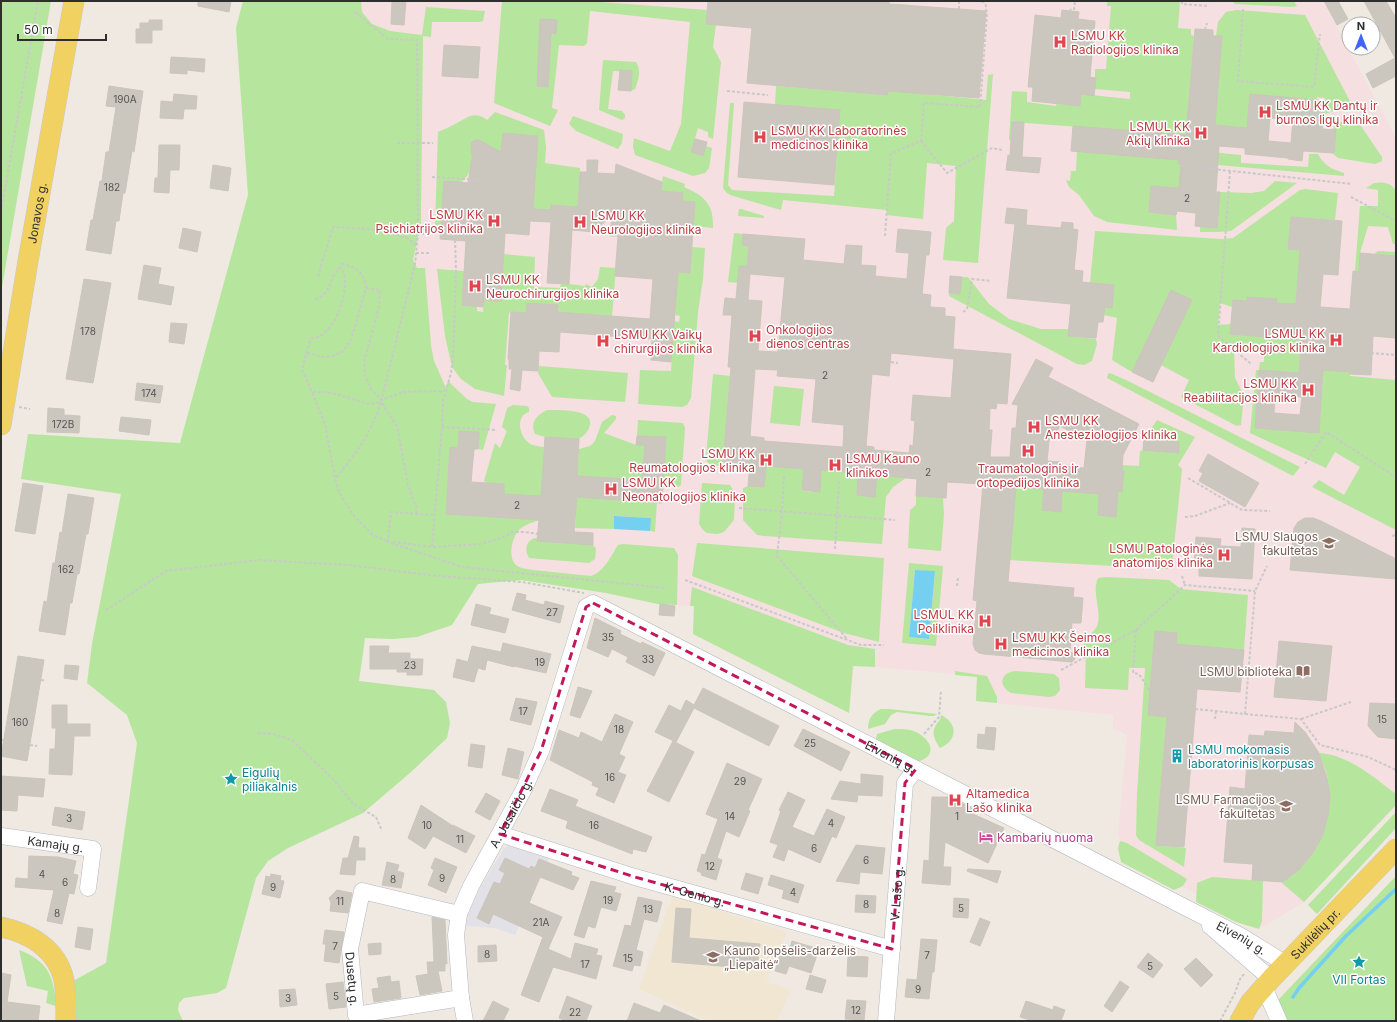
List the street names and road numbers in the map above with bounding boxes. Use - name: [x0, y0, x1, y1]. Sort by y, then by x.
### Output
- street label: Jonavos g.: [24, 181, 49, 245]
- street label: Eivenių g.: [863, 737, 919, 775]
- street label: A. Jasaičio g.: [486, 777, 535, 850]
- street label: Kamajų g.: [27, 832, 84, 855]
- street label: V. Lašo g.: [887, 865, 906, 922]
- street label: K. Genio g.: [663, 878, 727, 909]
- street label: Sukilėlių pr.: [1287, 905, 1343, 962]
- street label: Eivenių g.: [1214, 917, 1269, 957]
- street label: Dusetų g.: [343, 951, 363, 1007]

